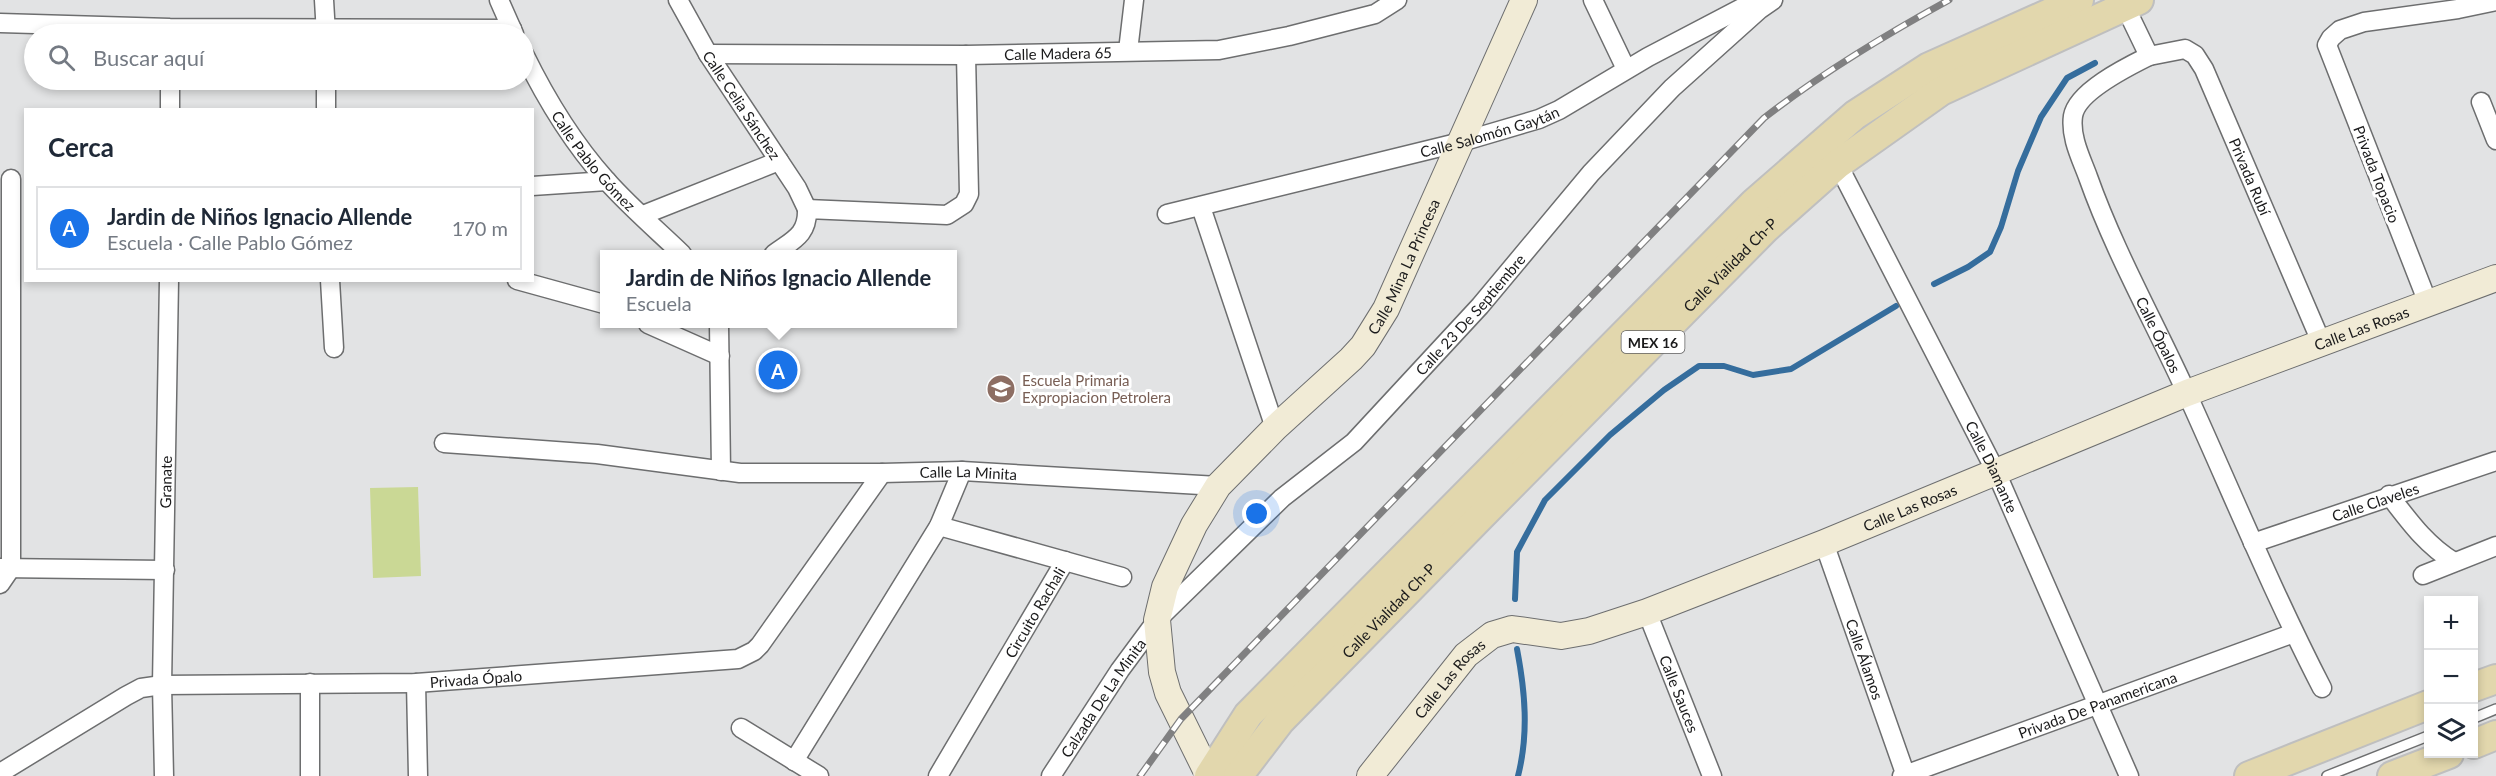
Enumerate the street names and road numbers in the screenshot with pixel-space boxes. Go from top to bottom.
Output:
street label: Calle Madera 65 [1004,43,1112,63]
street label: Calle Celia Sánchez [699,47,785,163]
street label: Calle Salomón Gaytán [1418,102,1562,161]
street label: Calle Pablo Gómez [548,107,639,215]
street label: Privada Topacio [2350,123,2404,225]
street label: Privada Rubí [2226,135,2275,219]
street label: Calle Mina La Princesa [1364,196,1443,337]
street label: Calle Vialidad Ch-P [1679,214,1780,315]
street label: Calle 23 De Septiembre [1412,250,1529,379]
street label: Calle Ópalos [2133,294,2185,376]
street label: Calle Las Rosas [2312,302,2411,354]
road number: MEX 16 [1622,331,1684,353]
street label: Calle Diamante [1962,418,2022,516]
street label: Granate [156,455,175,509]
street label: Calle La Minita [919,462,1018,483]
street label: Calle Claveles [2329,479,2421,525]
street label: Calle Las Rosas [1860,480,1959,535]
street label: Calle Vialidad Ch-P [1338,559,1439,662]
street label: Circuito Rachali [1001,564,1068,661]
street label: Calle Álamos [1842,616,1887,702]
street label: Calzada De La Minita [1057,635,1149,761]
street label: Calle Las Rosas [1410,635,1488,722]
street label: Calle Sauces [1656,653,1703,735]
street label: Privada Ópalo [429,666,523,691]
street label: Privada De Panamericana [2016,668,2179,742]

